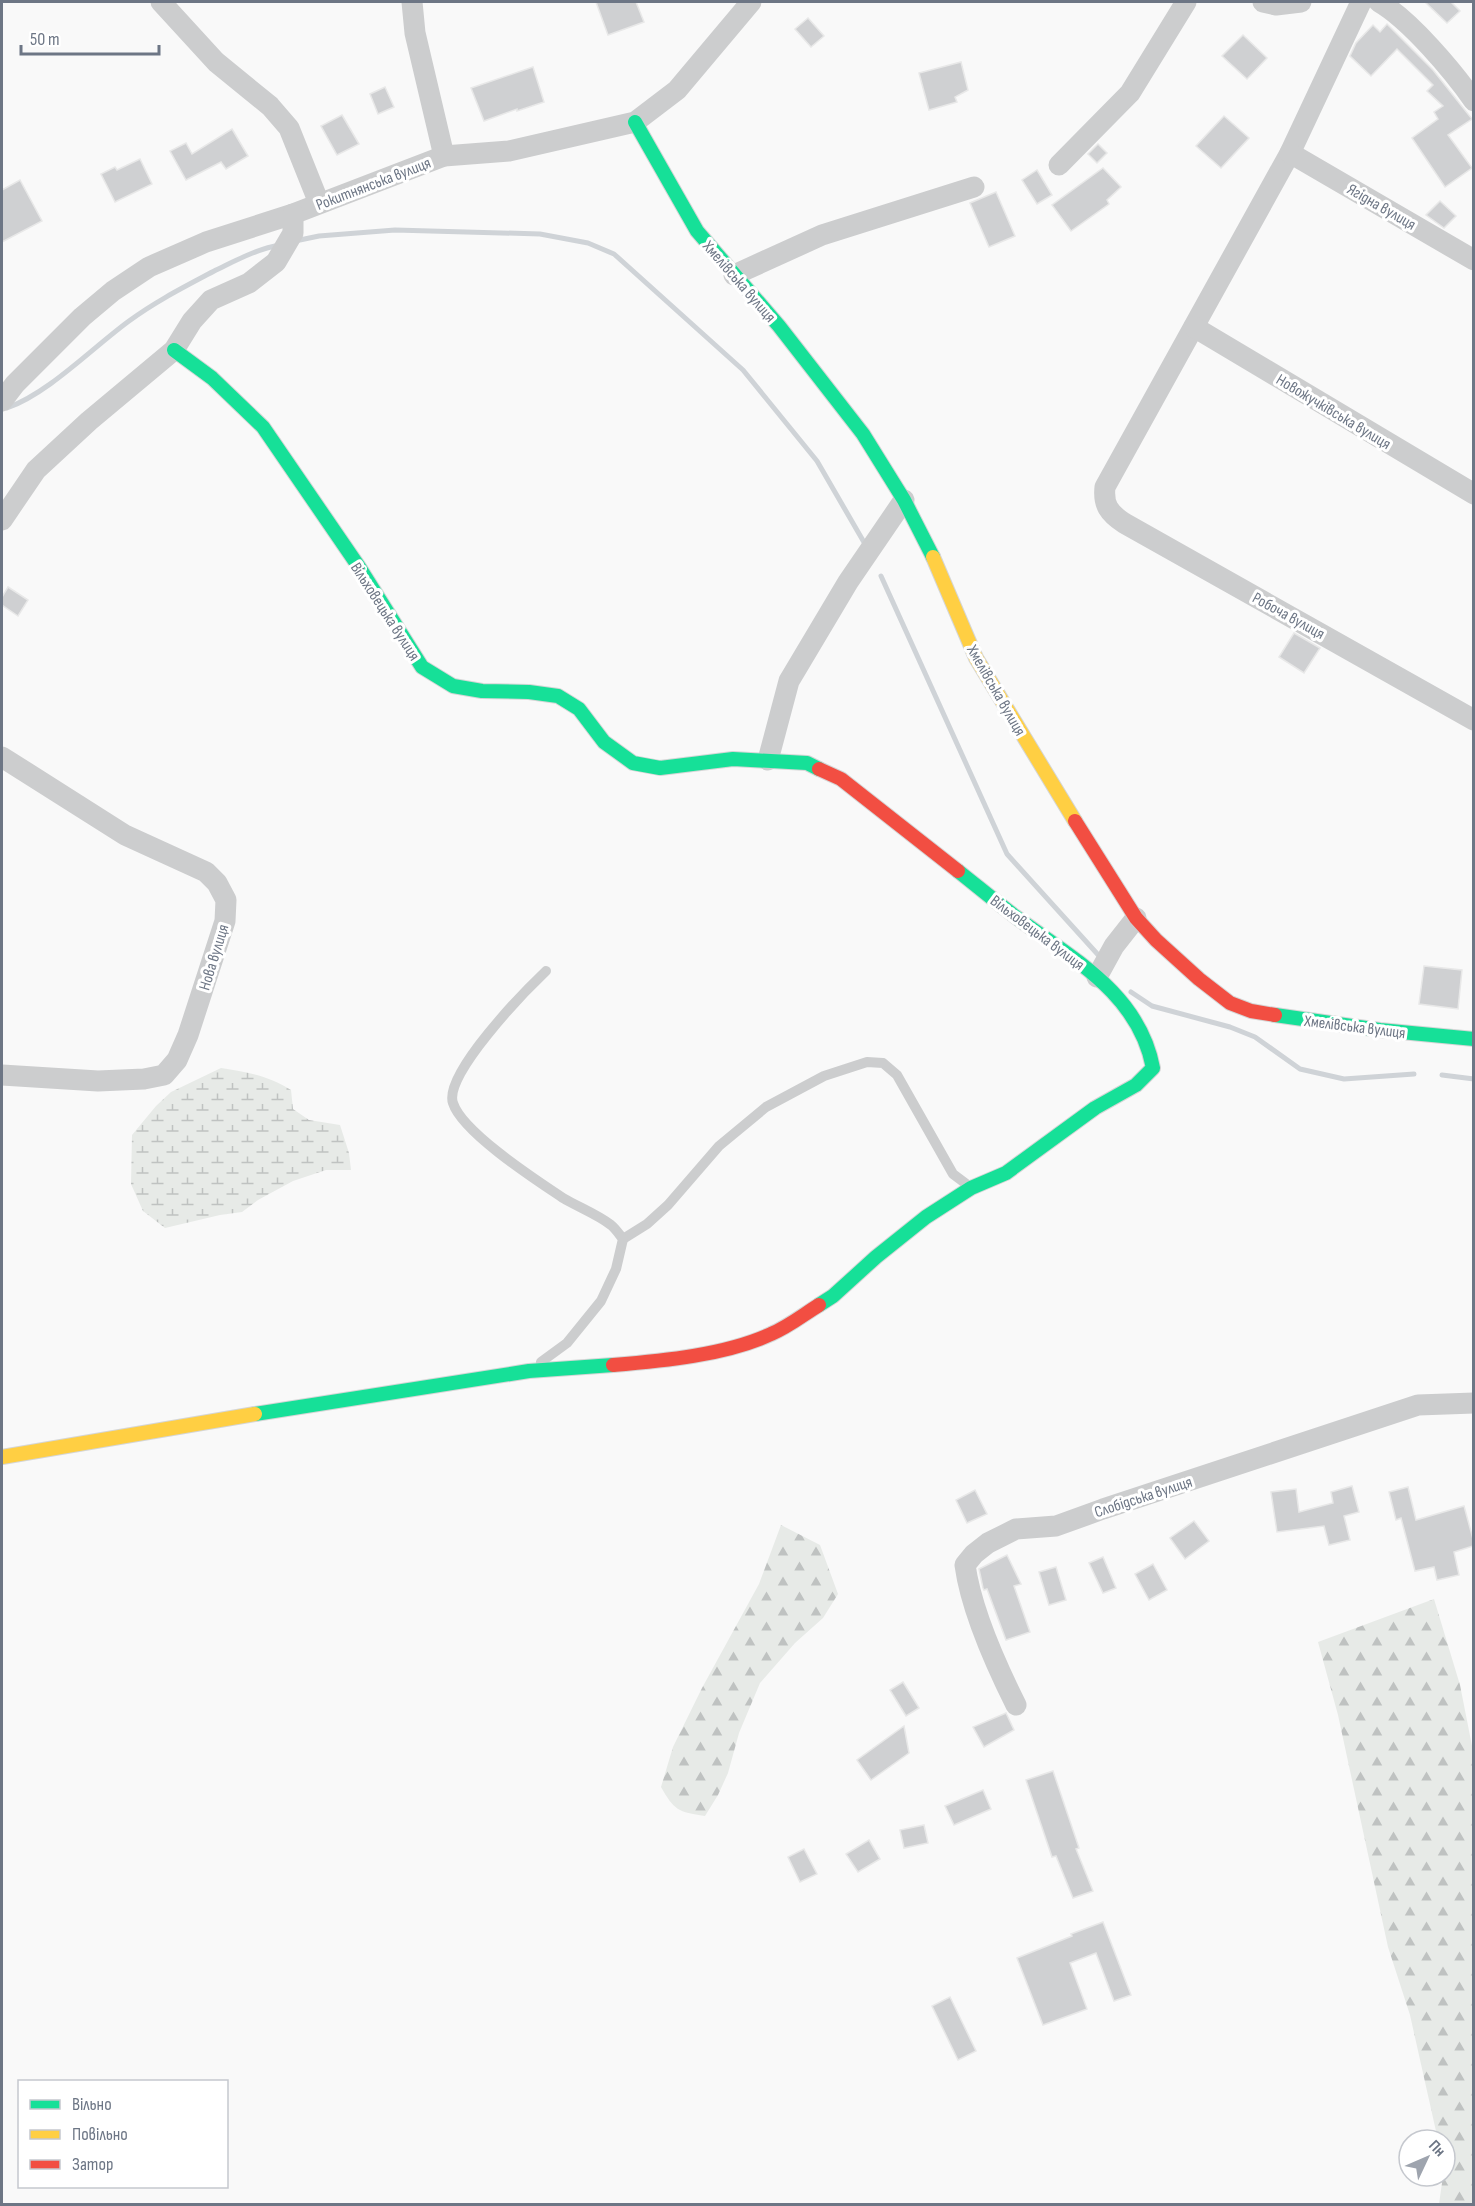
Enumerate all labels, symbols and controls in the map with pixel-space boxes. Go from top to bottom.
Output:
scale bar [21,18,159,56]
text: 50 m [30,29,60,50]
street label: Рокитнянська вулиця [313,154,434,215]
street label: Ягідна вулиця [1343,180,1419,235]
street label: Хмелівська вулиця [698,237,779,327]
street label: Новожучківська вулиця [1272,371,1394,454]
street label: Вільховецька вулиця [346,559,423,664]
street label: Робоча вулиця [1249,589,1328,644]
street label: Хмелівська вулиця [962,641,1029,740]
street label: Вільховецька вулиця [986,892,1088,975]
street label: Нова вулиця [195,922,233,993]
street label: Хмелівська вулиця [1302,1012,1406,1043]
street label: Слобідська вулиця [1092,1473,1195,1522]
legend [18,2080,228,2188]
text: Вільно [72,2094,112,2115]
text: Повільно [72,2124,128,2145]
north arrow [1397,2128,1457,2188]
text: Пн [1424,2136,1449,2161]
text: Затор [72,2154,113,2175]

